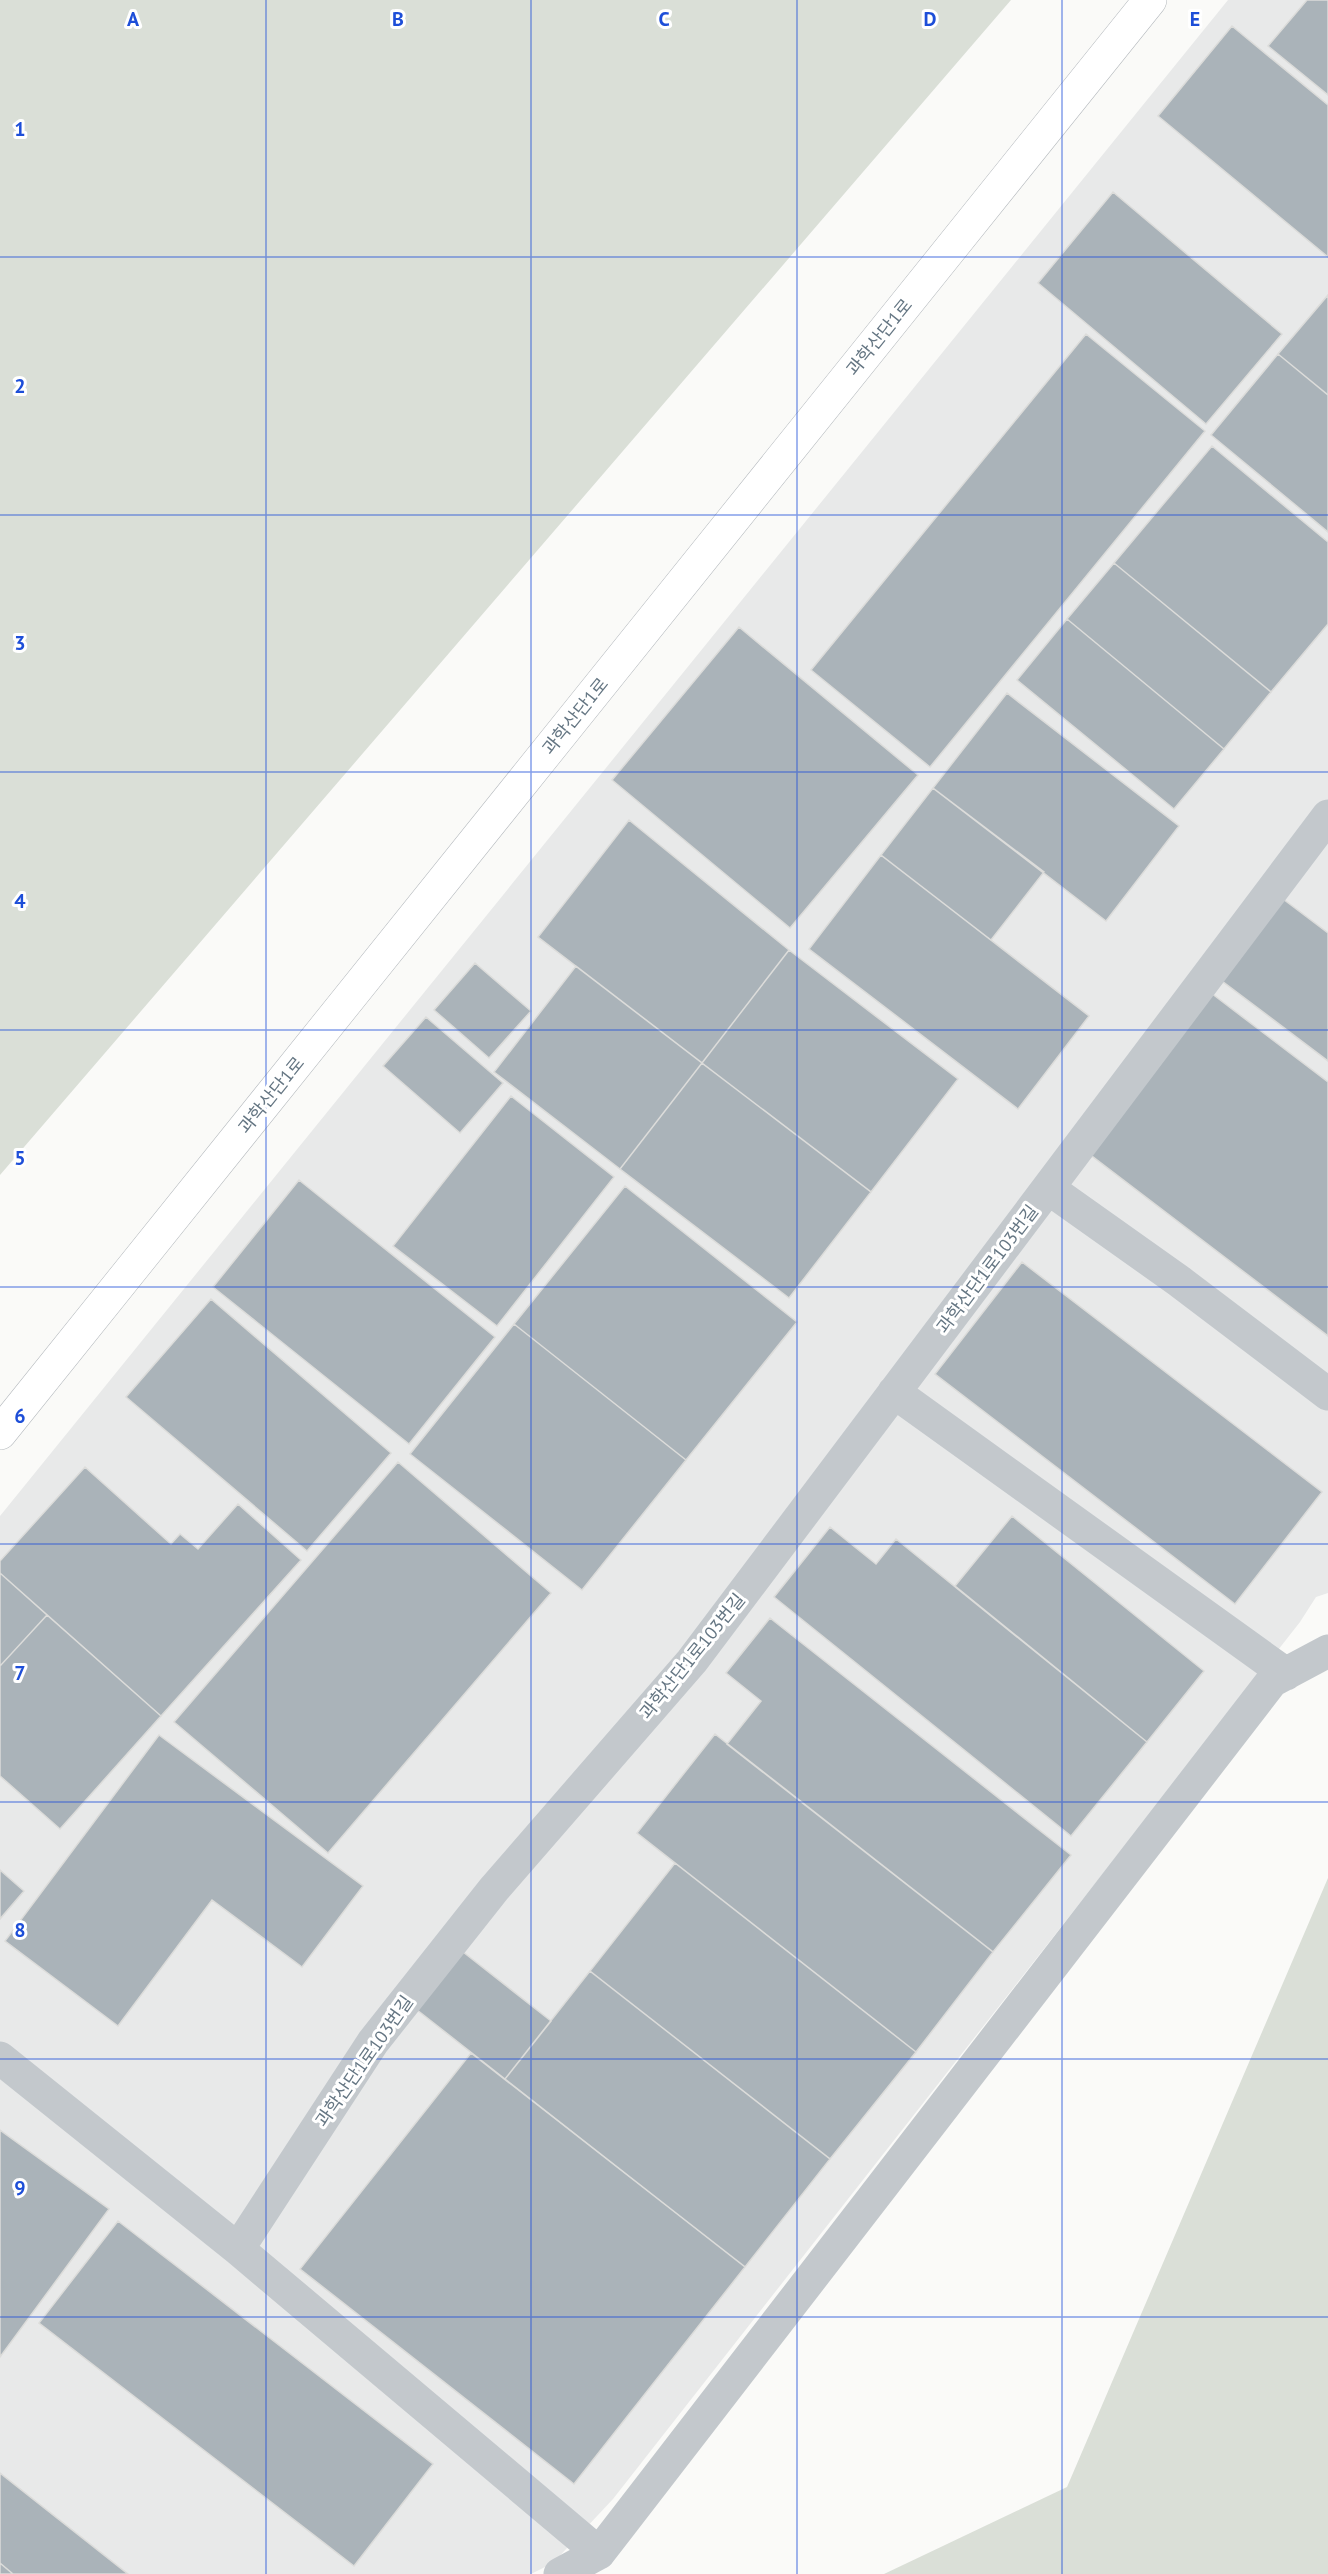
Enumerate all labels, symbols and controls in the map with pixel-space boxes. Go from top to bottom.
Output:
text: A [127,6,140,32]
text: B [392,6,404,32]
text: C [658,6,670,32]
text: D [924,6,937,32]
text: E [1190,6,1200,32]
text: 1 [14,116,26,142]
street label: 과학산단1로 [841,294,917,380]
text: 2 [14,373,26,399]
text: 3 [14,630,26,656]
street label: 과학산단1로 [537,673,613,759]
text: 4 [14,888,26,914]
street label: 과학산단1로 [233,1052,309,1138]
text: 5 [14,1145,26,1171]
street label: 과학산단1로103번길 [931,1200,1043,1338]
text: 6 [14,1403,26,1429]
street label: 과학산단1로103번길 [634,1588,750,1724]
text: 7 [14,1660,26,1686]
text: 8 [14,1917,26,1943]
street label: 과학산단1로103번길 [310,1991,418,2131]
text: 9 [14,2175,26,2201]

